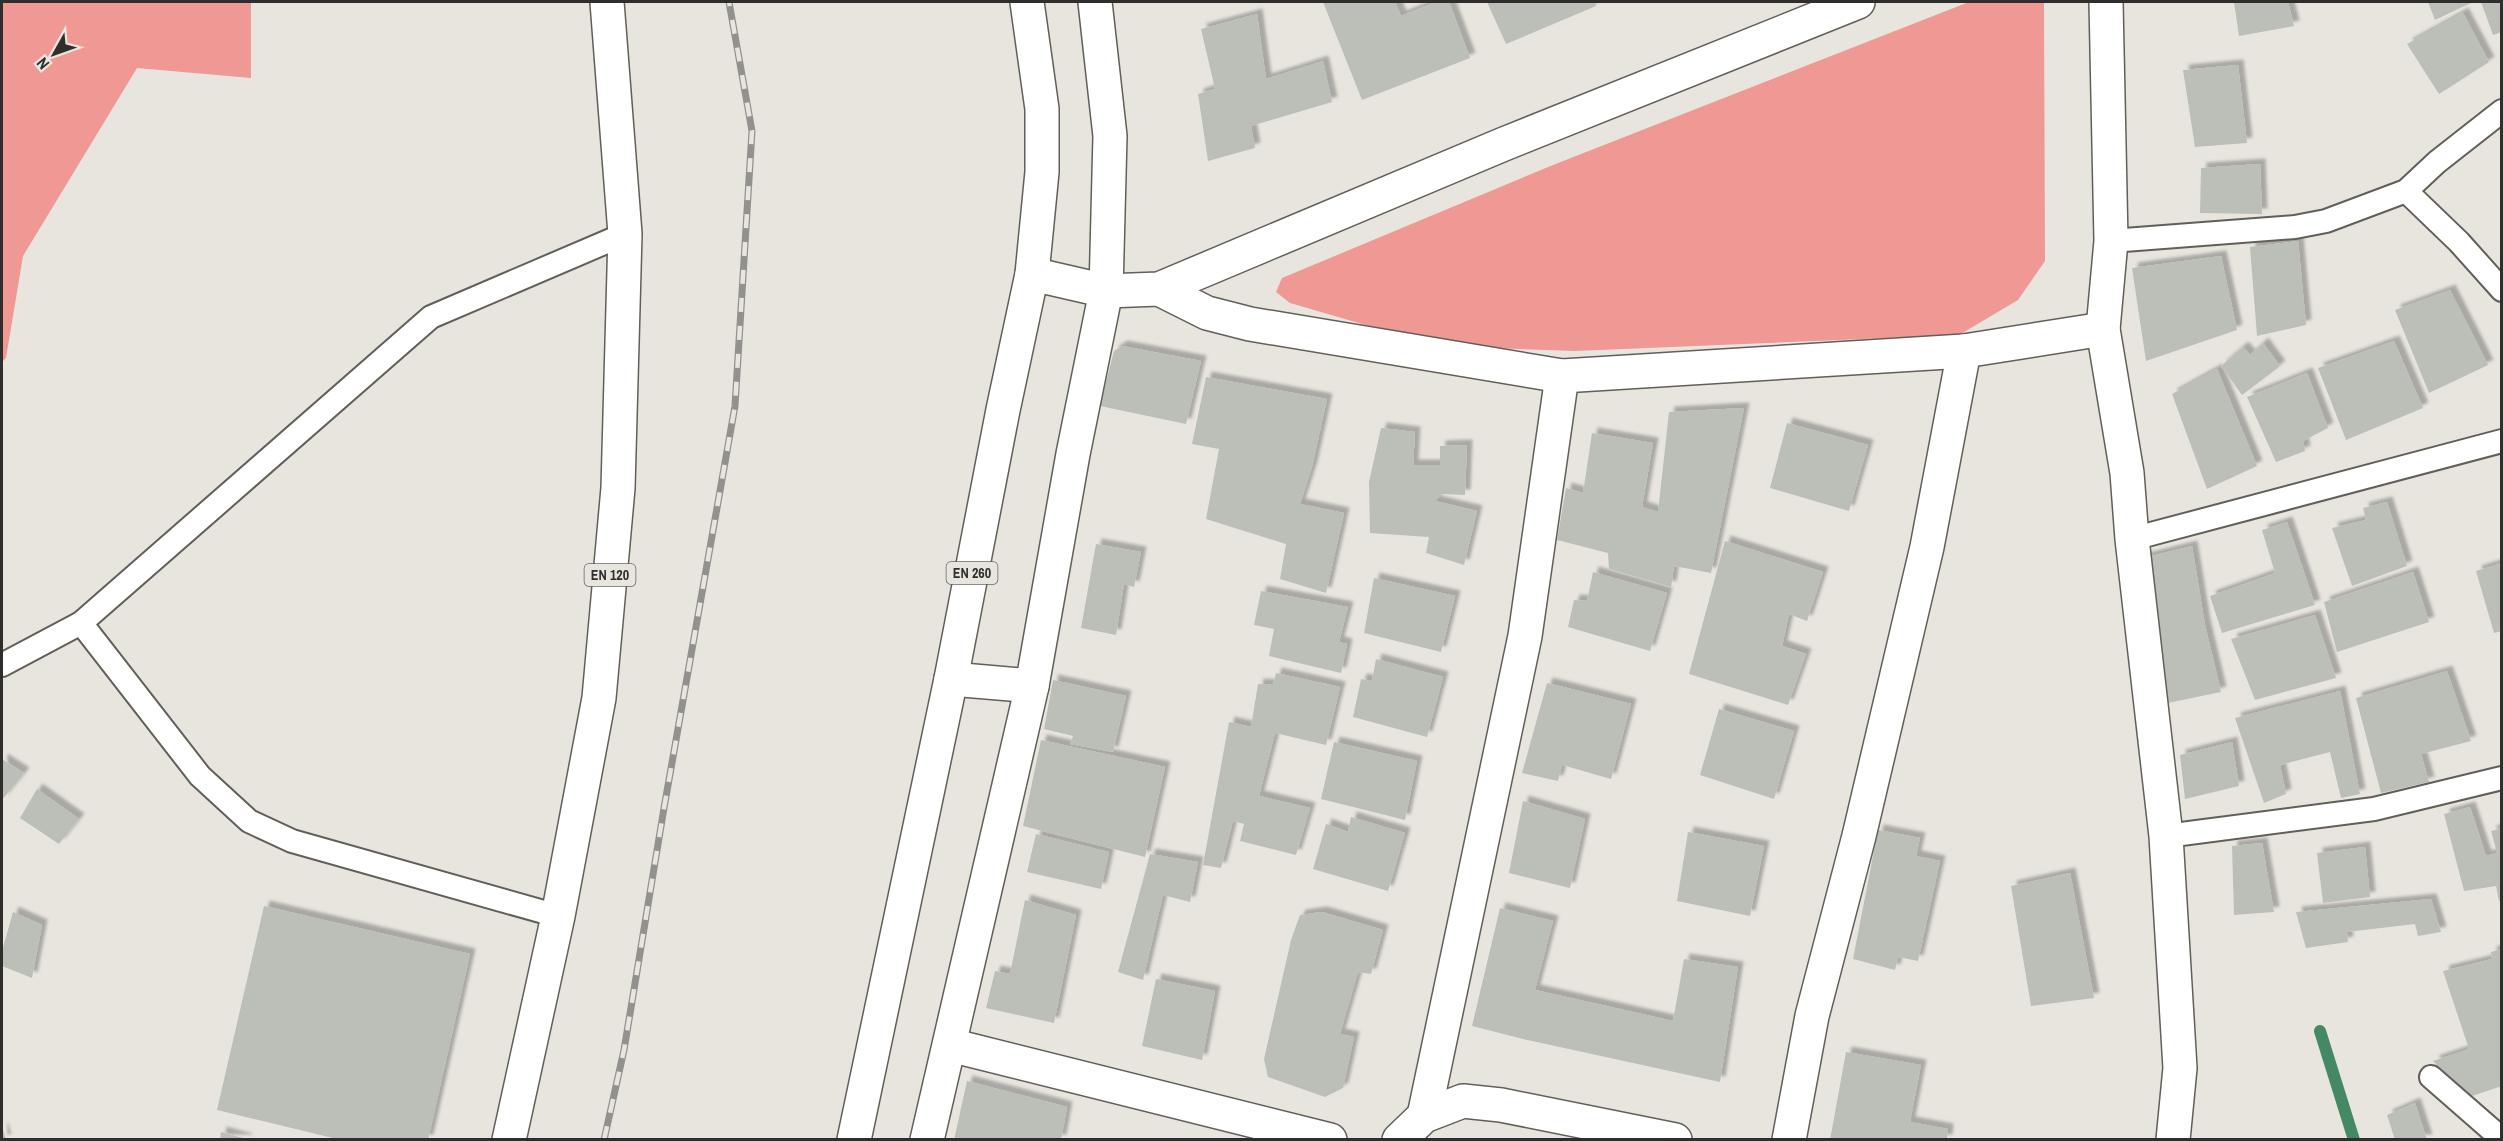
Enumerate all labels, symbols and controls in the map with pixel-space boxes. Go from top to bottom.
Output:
north arrow [24,24,84,84]
text: N [31,53,54,74]
road number: EN 260 [946,562,998,584]
road number: EN 120 [584,564,636,586]

